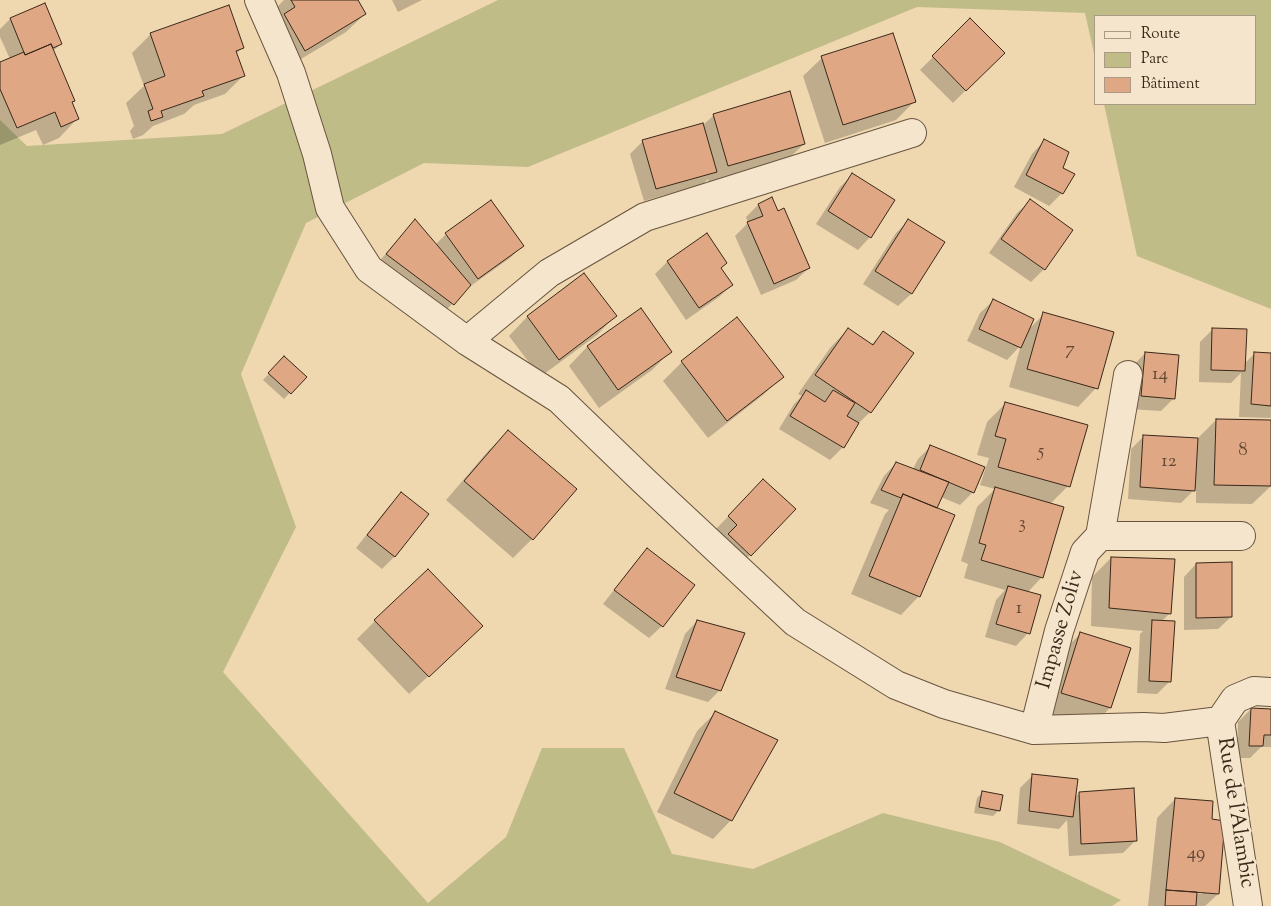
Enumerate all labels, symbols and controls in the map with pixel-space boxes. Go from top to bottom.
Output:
legend [1094,15,1256,105]
text: Route [1141,24,1180,45]
text: Parc [1141,49,1168,70]
text: Bâtiment [1141,74,1200,95]
house number: 7 [1065,340,1075,362]
house number: 14 [1152,365,1168,387]
house number: 8 [1238,441,1248,463]
house number: 5 [1038,442,1044,464]
house number: 12 [1161,452,1177,474]
house number: 3 [1018,514,1026,536]
street label: Impasse Zoliv [1033,568,1091,692]
house number: 1 [1016,599,1022,621]
street label: Rue de l'Alambic [1210,736,1258,890]
house number: 49 [1187,844,1205,866]

